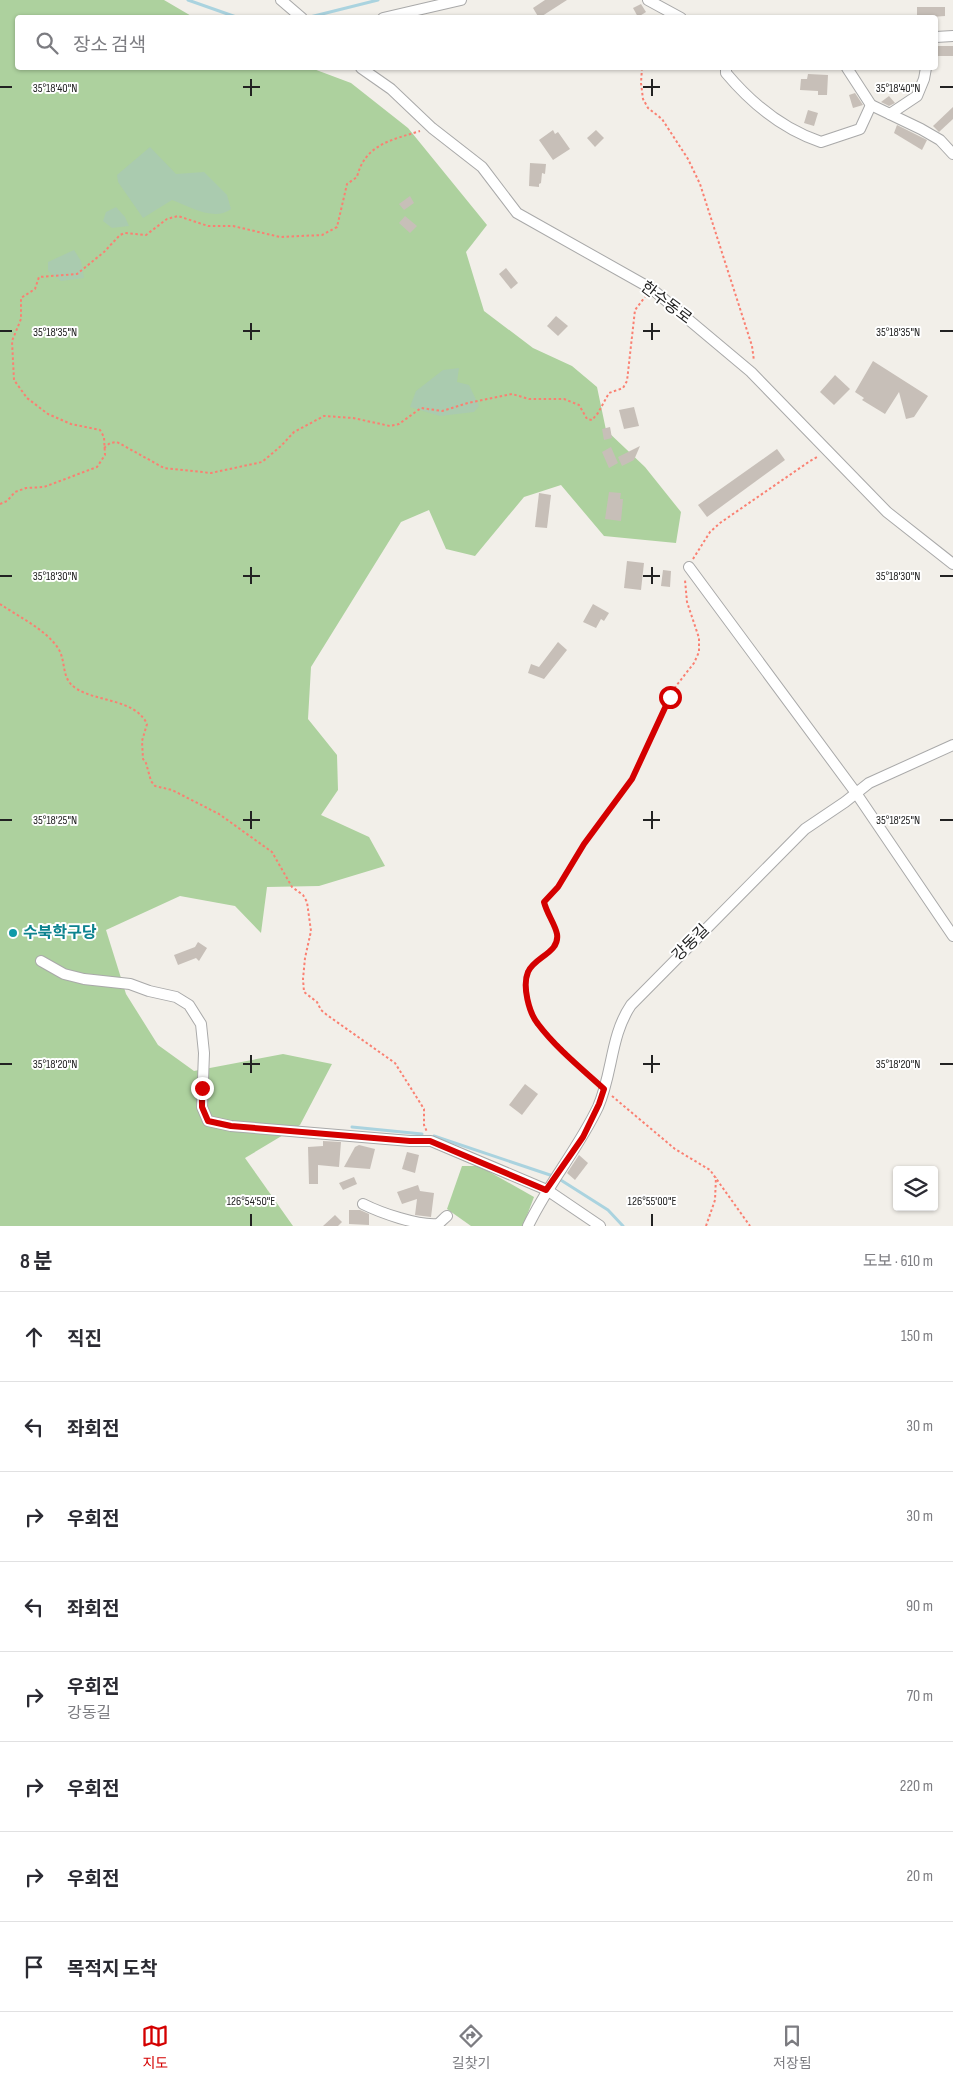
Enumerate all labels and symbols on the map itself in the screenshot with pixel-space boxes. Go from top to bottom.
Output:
text: 35°18'40"N [33,81,77,96]
text: 35°18'40"N [876,81,920,96]
street label: 한수동로 [637,278,695,328]
text: 35°18'35"N [33,325,77,340]
text: 35°18'35"N [876,325,920,340]
text: 35°18'30"N [33,569,77,584]
text: 35°18'30"N [876,569,920,584]
route start [659,686,682,709]
text: 35°18'25"N [33,813,77,828]
text: 35°18'25"N [876,813,920,828]
street label: 강동길 [669,921,713,965]
place label: 수북학구당 [23,923,97,943]
marker: 수북학구당 [7,927,19,939]
text: 35°18'20"N [33,1057,77,1072]
text: 35°18'20"N [876,1057,920,1072]
route end [191,1077,214,1100]
text: 126°54'50"E [227,1194,275,1209]
text: 126°55'00"E [628,1194,676,1209]

